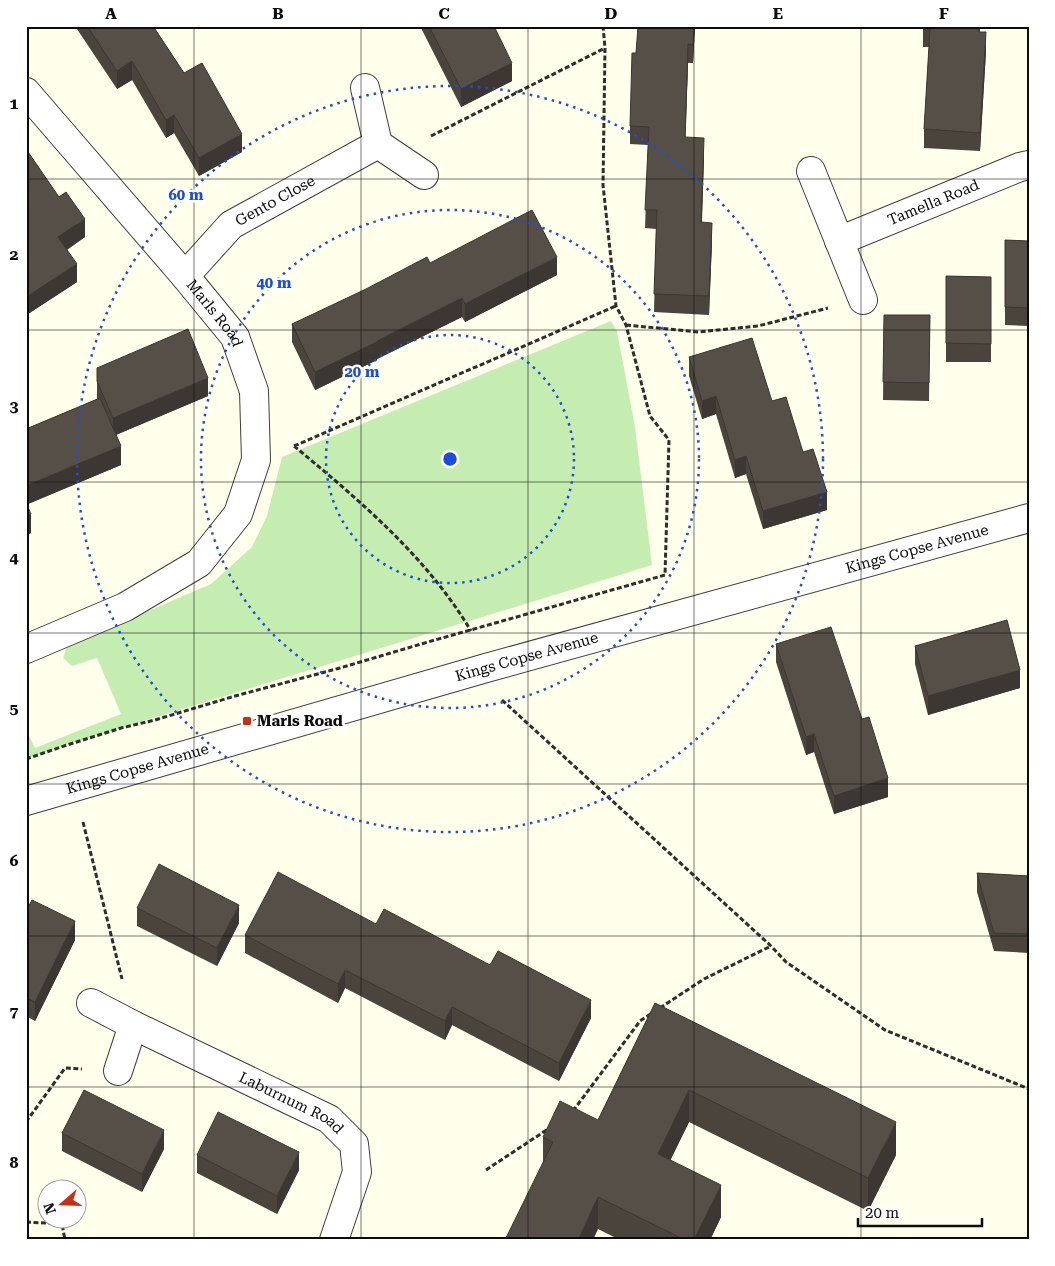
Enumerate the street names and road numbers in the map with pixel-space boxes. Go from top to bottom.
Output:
street label: Gento Close [232,172,318,230]
street label: Tamella Road [885,176,982,229]
street label: Marls Road [183,276,247,349]
street label: Kings Copse Avenue [843,521,991,577]
street label: Kings Copse Avenue [453,628,600,685]
street label: Kings Copse Avenue [64,740,211,798]
street label: Laburnum Road [236,1068,348,1138]

